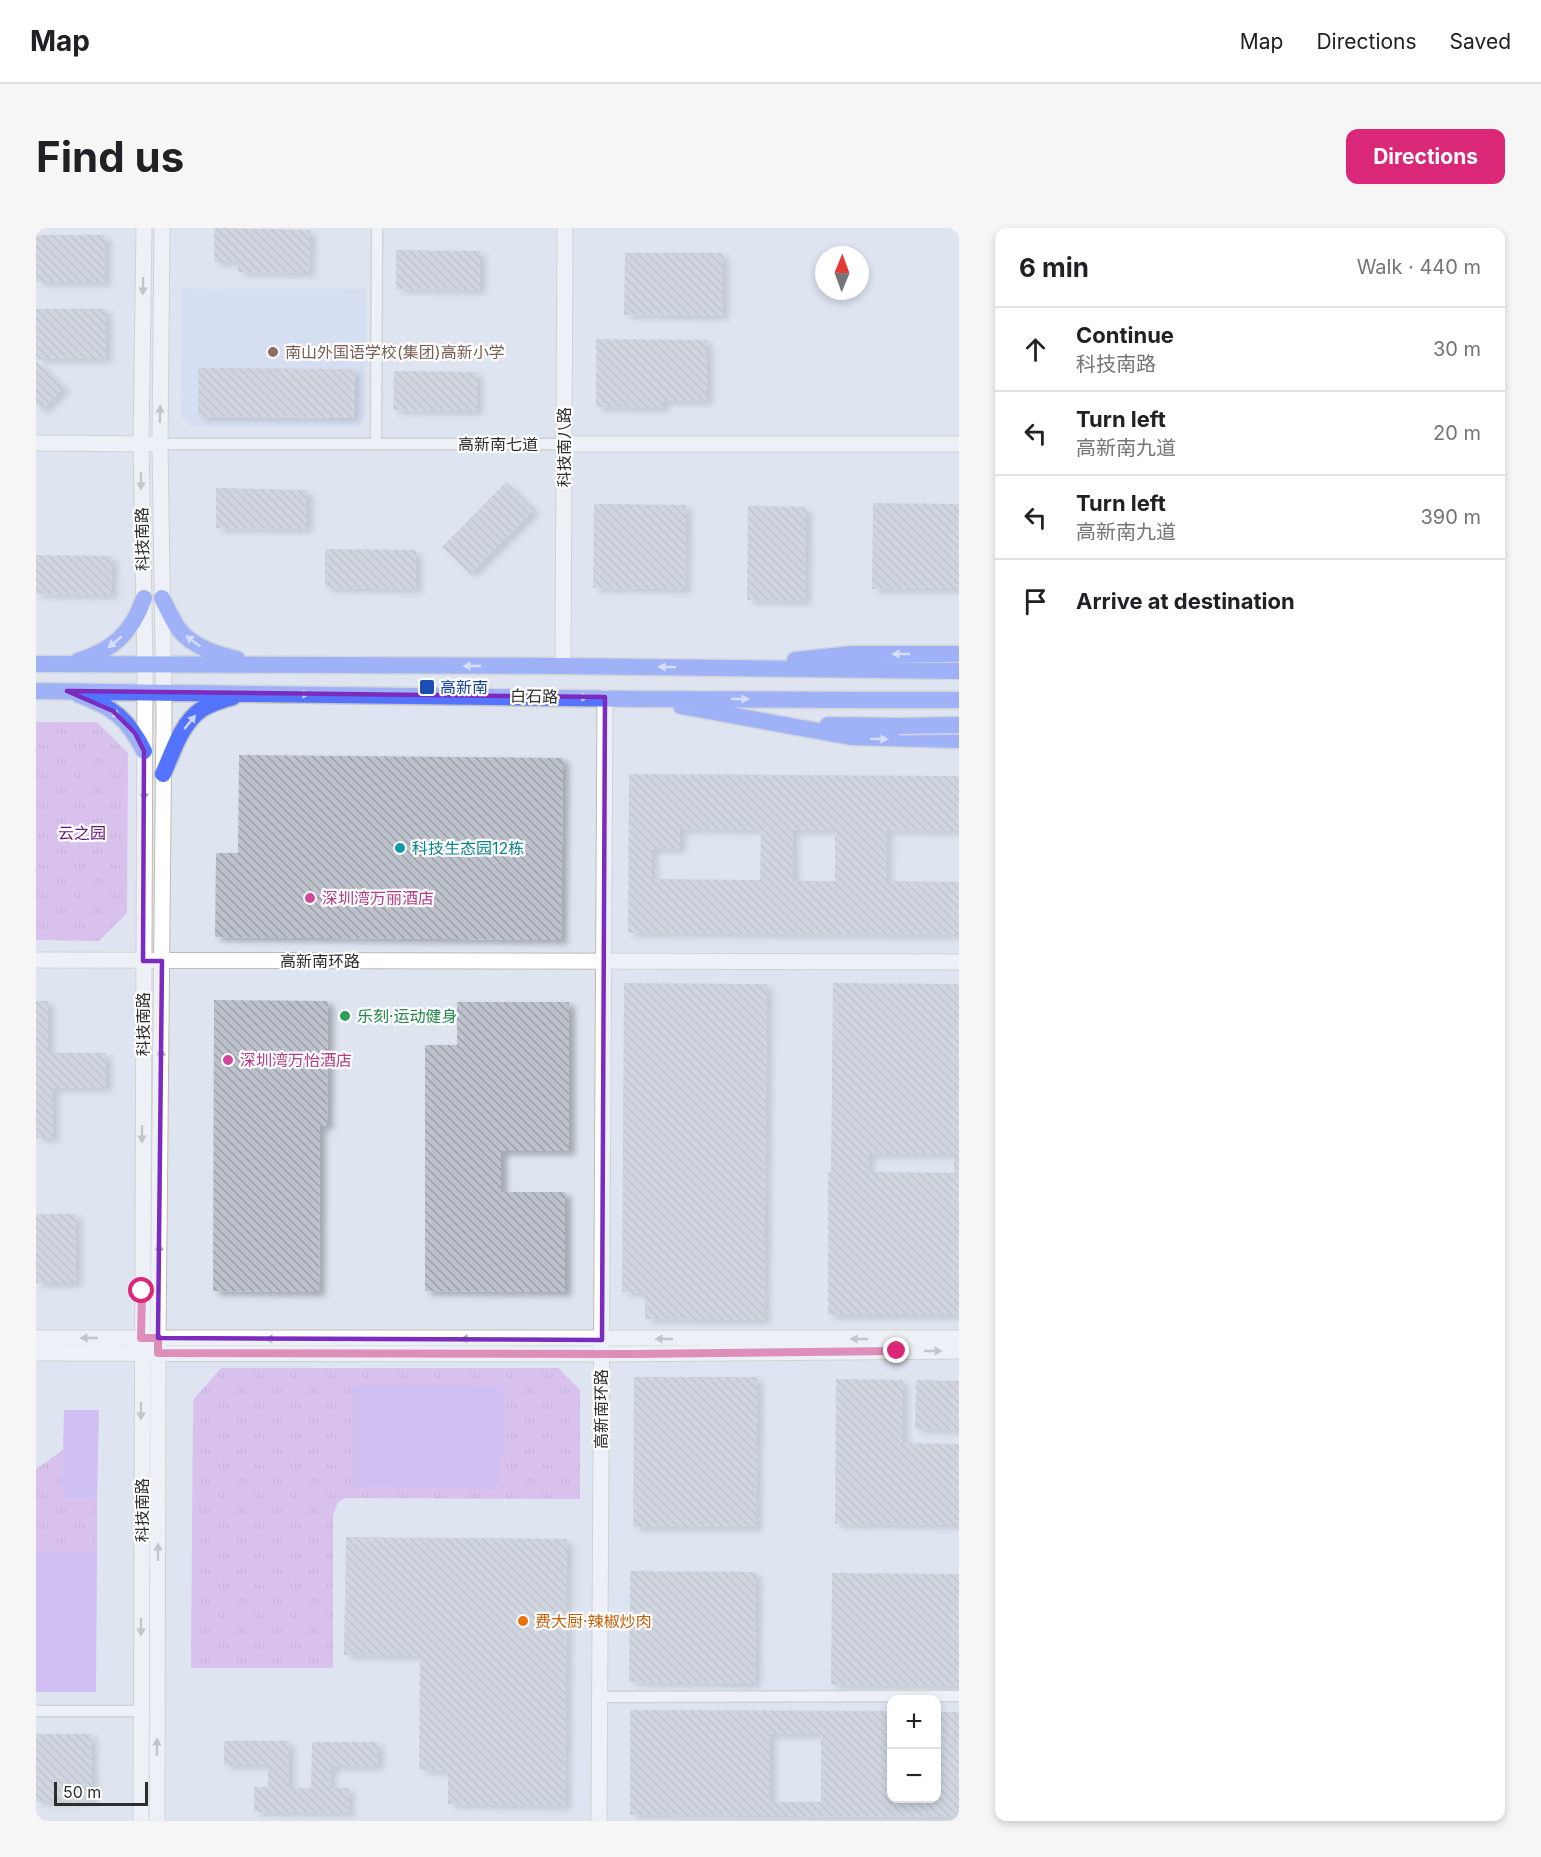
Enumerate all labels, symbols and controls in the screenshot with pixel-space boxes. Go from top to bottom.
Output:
text: Map [30,24,90,58]
text: Map [1240,29,1283,54]
text: Directions [1316,29,1417,54]
text: Saved [1450,29,1511,54]
button: Directions [1346,129,1505,184]
text: Find us [36,131,184,182]
north arrow [815,246,869,300]
text: 6 min [1019,252,1089,283]
text: Walk · 440 m [1357,255,1481,279]
one-way arrow [138,277,148,296]
text: Continue [1076,322,1174,348]
icon: ahead [1019,333,1052,366]
text: 30 m [1433,337,1481,361]
place label: 南山外国语学校(集团)高新小学 [285,342,505,362]
marker: 南山外国语学校(集团)高新小学 [266,345,280,359]
text: 科技南路 [1076,352,1156,376]
one-way arrow [156,404,165,423]
text: Turn left [1076,406,1166,432]
street label: 科技南八路 [554,407,574,487]
icon: left [1019,417,1052,450]
text: 20 m [1433,421,1481,445]
street label: 高新南七道 [458,434,538,454]
text: 高新南九道 [1076,436,1176,460]
one-way arrow [136,472,146,491]
text: Turn left [1076,490,1166,516]
icon: left [1019,501,1052,534]
text: 390 m [1420,505,1481,529]
street label: 科技南路 [131,507,153,571]
text: 高新南九道 [1076,520,1176,544]
icon: arrive [1019,585,1052,618]
text: Arrive at destination [1076,588,1295,614]
one-way arrow [108,635,123,648]
one-way arrow [185,635,201,647]
one-way arrow [891,649,910,659]
one-way arrow [462,661,481,671]
one-way arrow [657,662,676,672]
place label: 高新南 [440,677,488,697]
marker: 高新南 [418,678,436,696]
street label: 白石路 [510,686,558,706]
one-way arrow [291,689,310,699]
one-way arrow [570,692,589,702]
one-way arrow [731,694,750,704]
one-way arrow [104,706,120,718]
one-way arrow [183,714,196,730]
one-way arrow [869,734,888,744]
one-way arrow [139,783,149,802]
park label: 云之园 [58,823,106,843]
place label: 科技生态园12栋 [412,838,524,858]
marker: 科技生态园12栋 [393,841,407,855]
place label: 深圳湾万丽酒店 [322,888,434,908]
marker: 深圳湾万丽酒店 [303,891,317,905]
street label: 高新南环路 [280,951,360,971]
street label: 科技南路 [133,992,153,1056]
place label: 乐刻·运动健身 [357,1006,458,1026]
marker: 乐刻·运动健身 [338,1009,352,1023]
one-way arrow [156,1047,166,1066]
place label: 深圳湾万怡酒店 [240,1050,352,1070]
marker: 深圳湾万怡酒店 [221,1053,235,1067]
one-way arrow [137,1125,147,1144]
one-way arrow [154,1242,164,1261]
route start [128,1277,154,1303]
one-way arrow [79,1333,98,1343]
one-way arrow [264,1334,283,1344]
one-way arrow [459,1334,478,1344]
one-way arrow [654,1334,673,1344]
one-way arrow [849,1334,868,1344]
route end [883,1337,909,1363]
one-way arrow [924,1346,943,1356]
street label: 高新南环路 [591,1369,611,1449]
one-way arrow [136,1402,146,1421]
street label: 科技南路 [132,1478,152,1542]
one-way arrow [153,1542,163,1561]
place label: 费大厨·辣椒炒肉 [535,1611,652,1631]
marker: 费大厨·辣椒炒肉 [516,1614,530,1628]
one-way arrow [136,1618,146,1637]
map controls [887,1695,941,1803]
button: + [887,1695,941,1749]
one-way arrow [152,1737,162,1756]
button: − [887,1749,941,1803]
scale bar [54,1779,148,1806]
text: 50 m [63,1782,101,1802]

